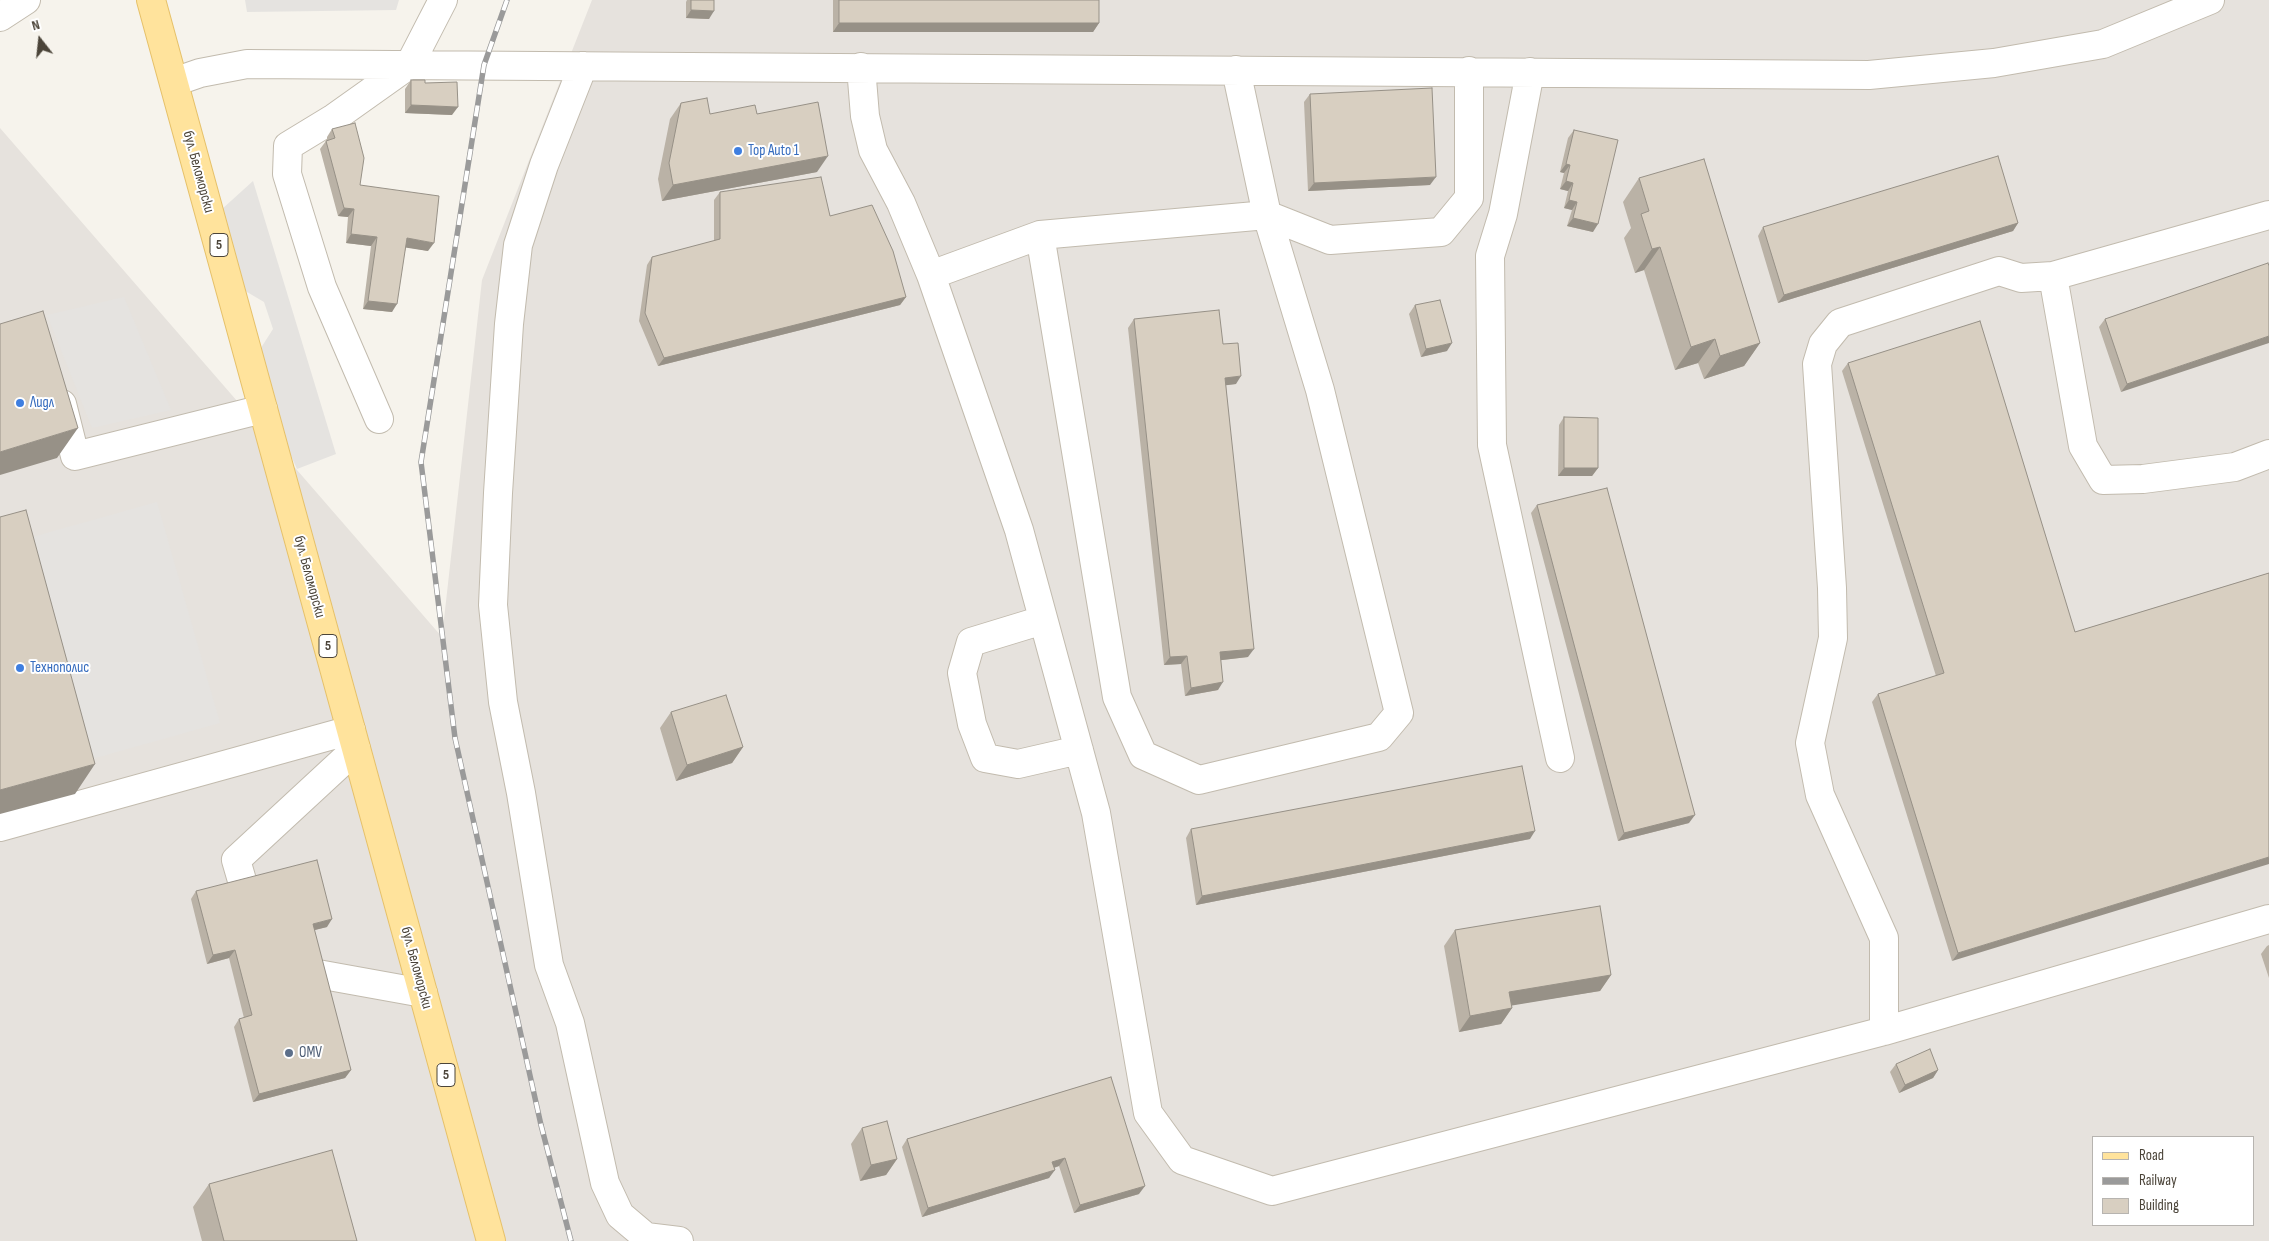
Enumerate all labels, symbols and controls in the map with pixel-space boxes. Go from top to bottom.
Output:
north arrow [15,15,65,65]
text: N [30,16,42,34]
street label: бул. Беломорски [178,129,218,215]
place label: Top Auto 1 [748,142,799,160]
marker: Top Auto 1 [732,145,744,157]
road number: 5 [210,234,228,256]
place label: Лидл [30,394,54,412]
marker: Лидл [14,397,26,409]
street label: бул. Беломорски [289,534,329,620]
road number: 5 [319,634,337,658]
place label: Технополис [30,659,89,677]
marker: Технополис [14,662,26,674]
street label: бул. Беломорски [396,925,436,1011]
place label: OMV [299,1044,322,1062]
marker: OMV [283,1047,295,1059]
road number: 5 [437,1064,455,1086]
legend [2092,1136,2254,1226]
text: Road [2139,1146,2164,1165]
text: Railway [2139,1171,2177,1190]
text: Building [2139,1196,2179,1215]

